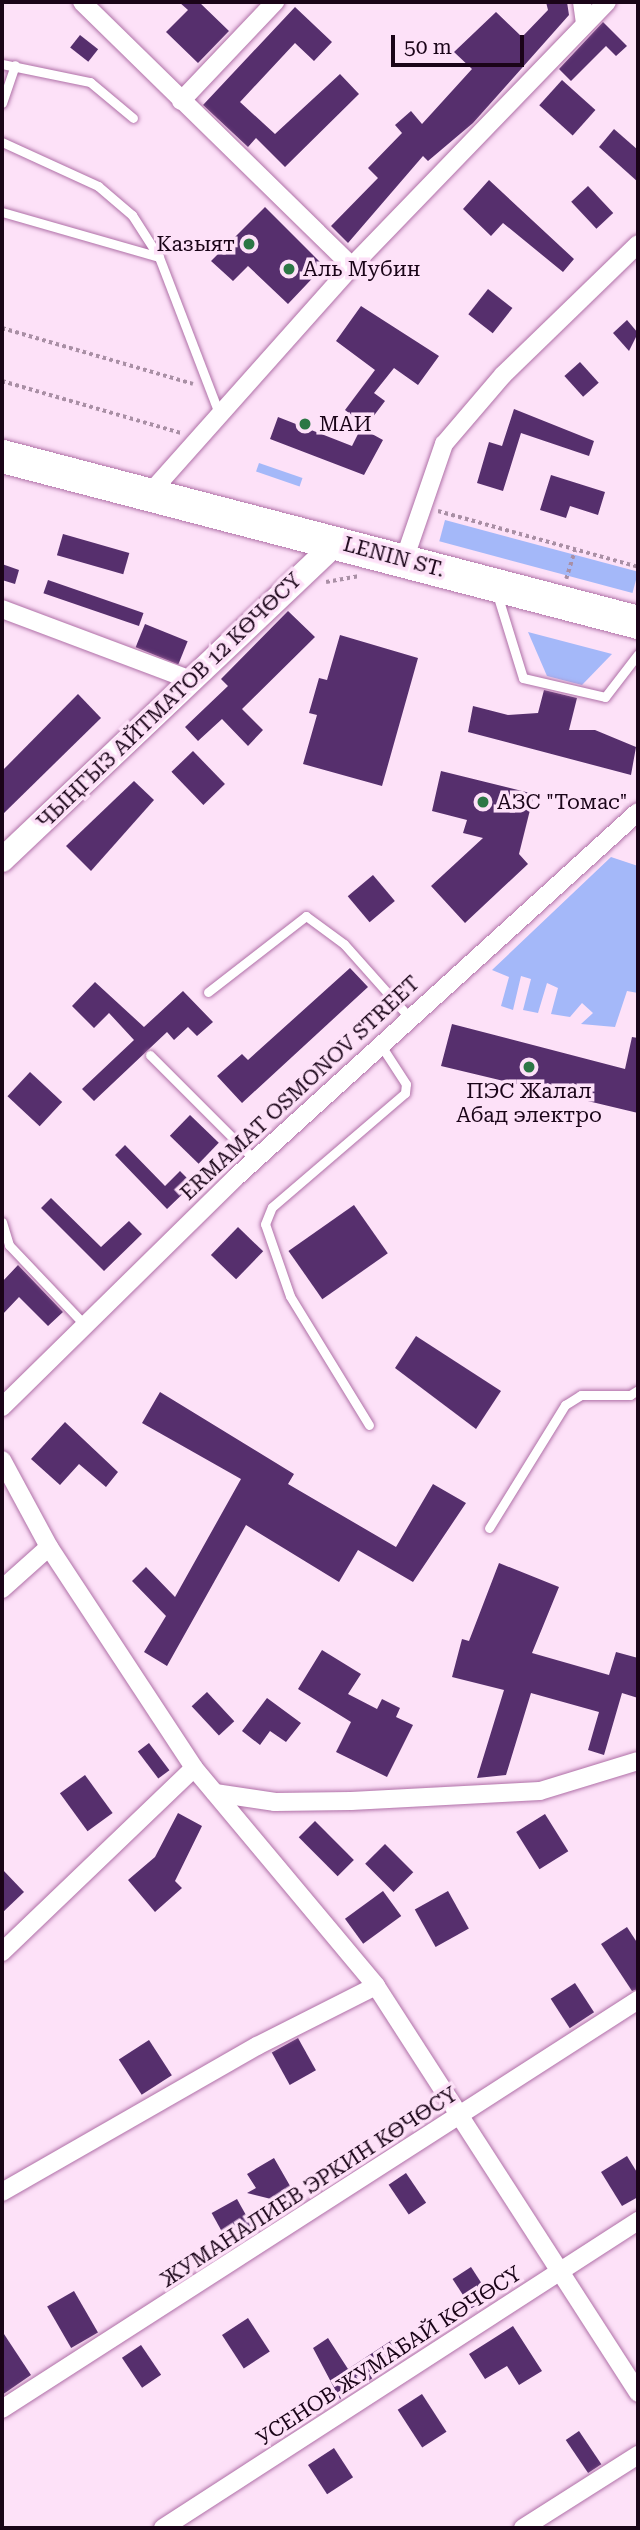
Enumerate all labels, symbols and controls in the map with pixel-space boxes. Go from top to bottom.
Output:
scale bar [395,21,528,65]
text: 50 m [404,35,452,59]
place label: Казыят [157,231,235,257]
marker: Казыят [241,236,257,252]
place label: Аль Мубин [303,256,421,282]
marker: Аль Мубин [281,261,297,277]
place label: МАИ [319,411,372,437]
marker: МАИ [297,416,313,432]
street label: LENIN ST. [341,531,447,583]
street label: ЧЫҢГЫЗ АЙТМАТОВ 12 КӨЧӨСҮ [31,567,307,835]
place label: АЗС "Томас" [497,789,627,815]
marker: АЗС "Томас" [475,794,491,810]
street label: ERMAMAT OSMONOV STREET [175,970,425,1206]
marker: ПЭС Жалал Абад электро [521,1059,537,1075]
place label: ПЭС Жалал Абад электро [456,1078,602,1128]
street label: ЖУМАНАЛИЕВ ЭРКИН КӨЧӨСҮ [156,2081,462,2293]
street label: УСЕНОВ ЖУМАБАЙ КӨЧӨСҮ [252,2261,526,2451]

